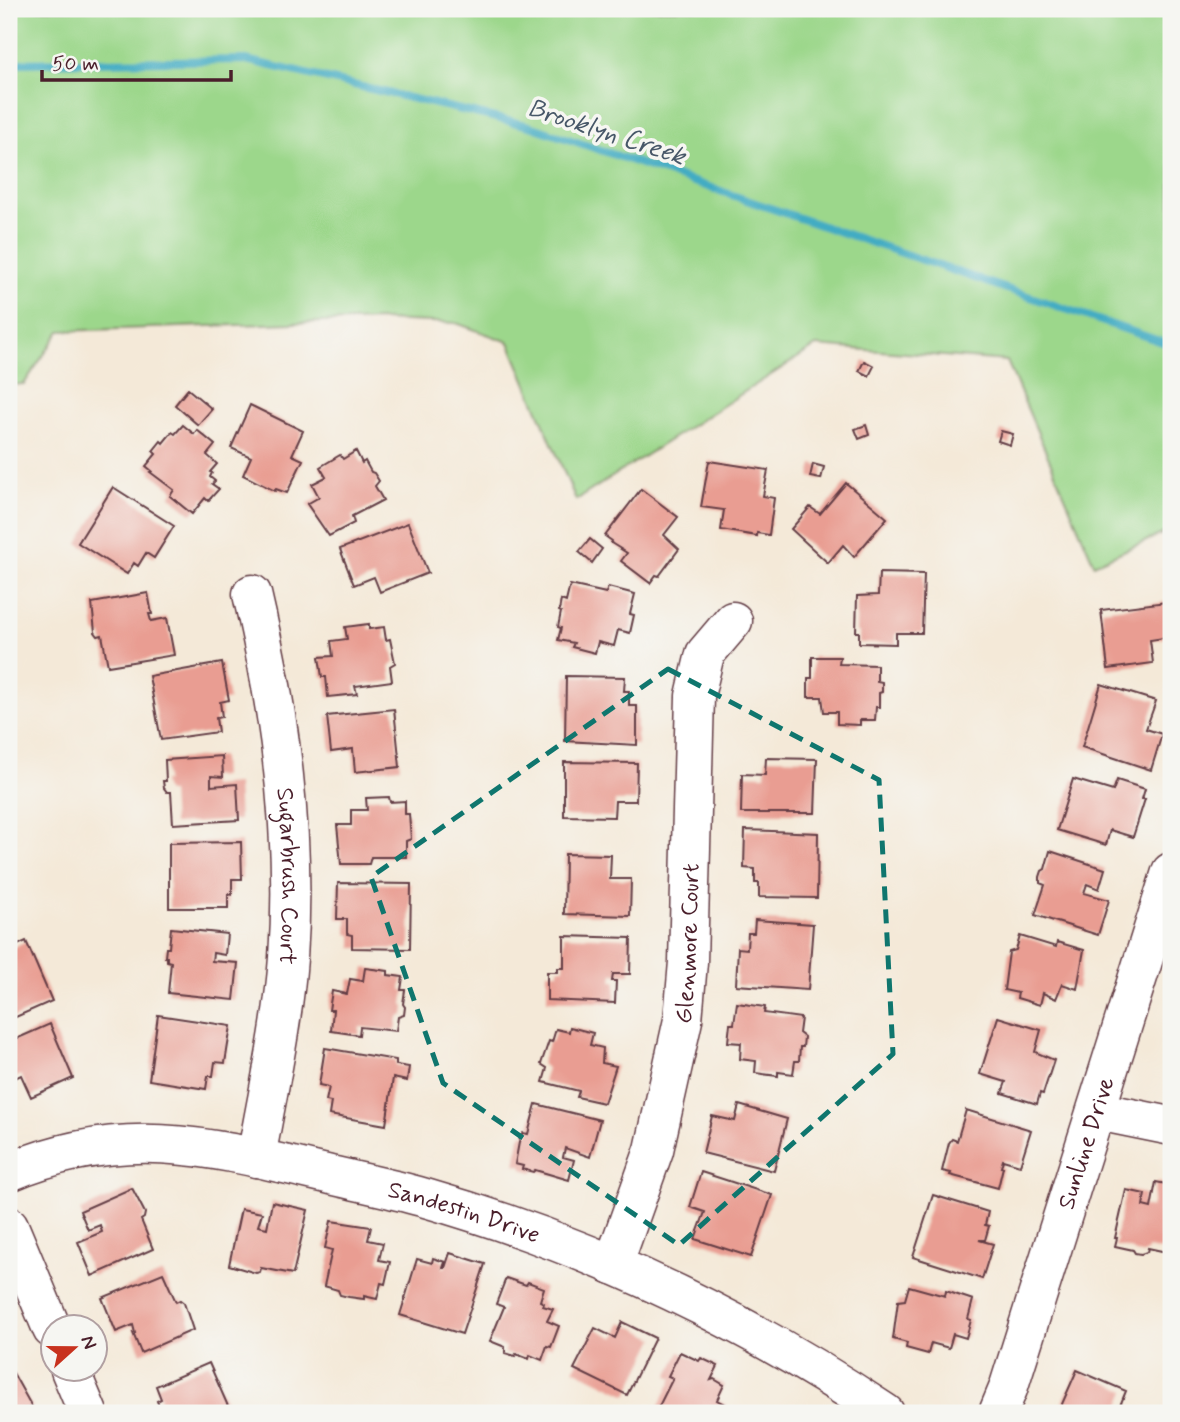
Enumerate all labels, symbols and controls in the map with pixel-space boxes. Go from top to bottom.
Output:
scale bar [42,38,231,82]
text: 50 m [52,50,99,78]
water label: Brooklyn Creek [523,91,691,175]
street label: Sugarbrush Court [267,786,304,965]
street label: Glenmore Court [669,863,708,1025]
street label: Sunline Drive [1052,1073,1122,1213]
street label: Sandestin Drive [385,1175,544,1251]
north arrow [38,1314,108,1384]
text: N [75,1332,102,1353]

